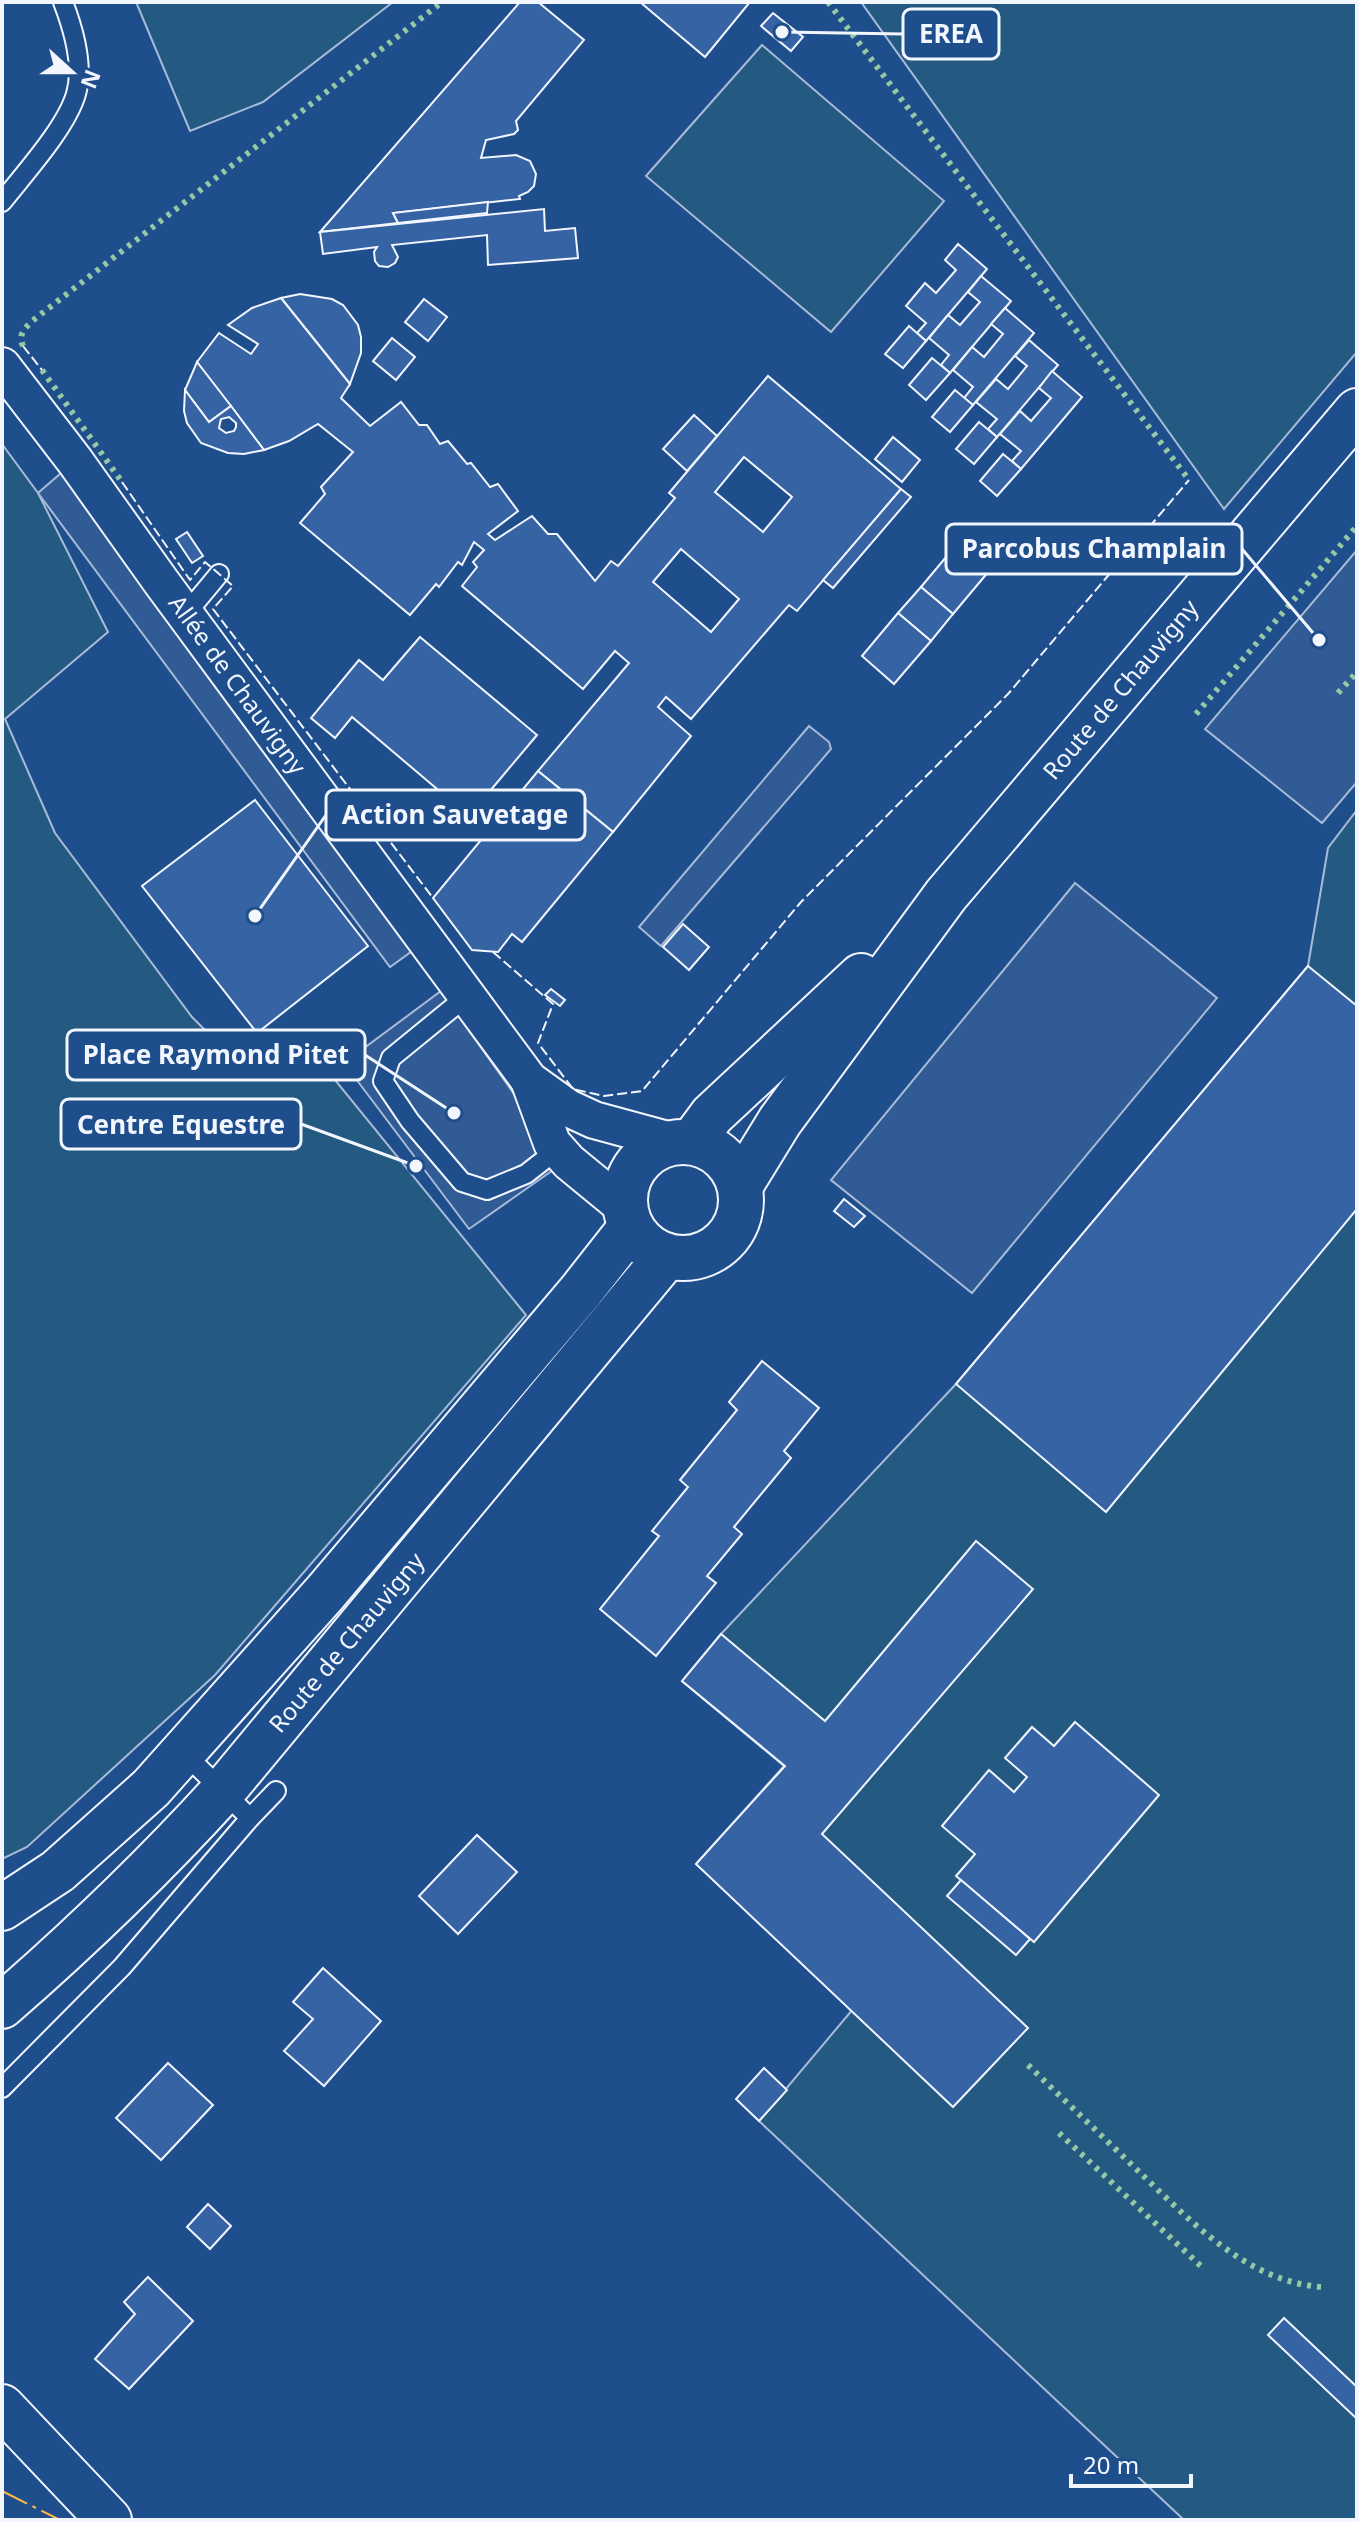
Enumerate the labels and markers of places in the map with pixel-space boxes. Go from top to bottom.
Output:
callout: EREA [903,9,999,59]
callout: Parcobus Champlain [946,524,1242,574]
callout: Action Sauvetage [326,790,585,840]
callout: Place Raymond Pitet [67,1030,365,1080]
callout: Centre Equestre [61,1099,301,1149]

